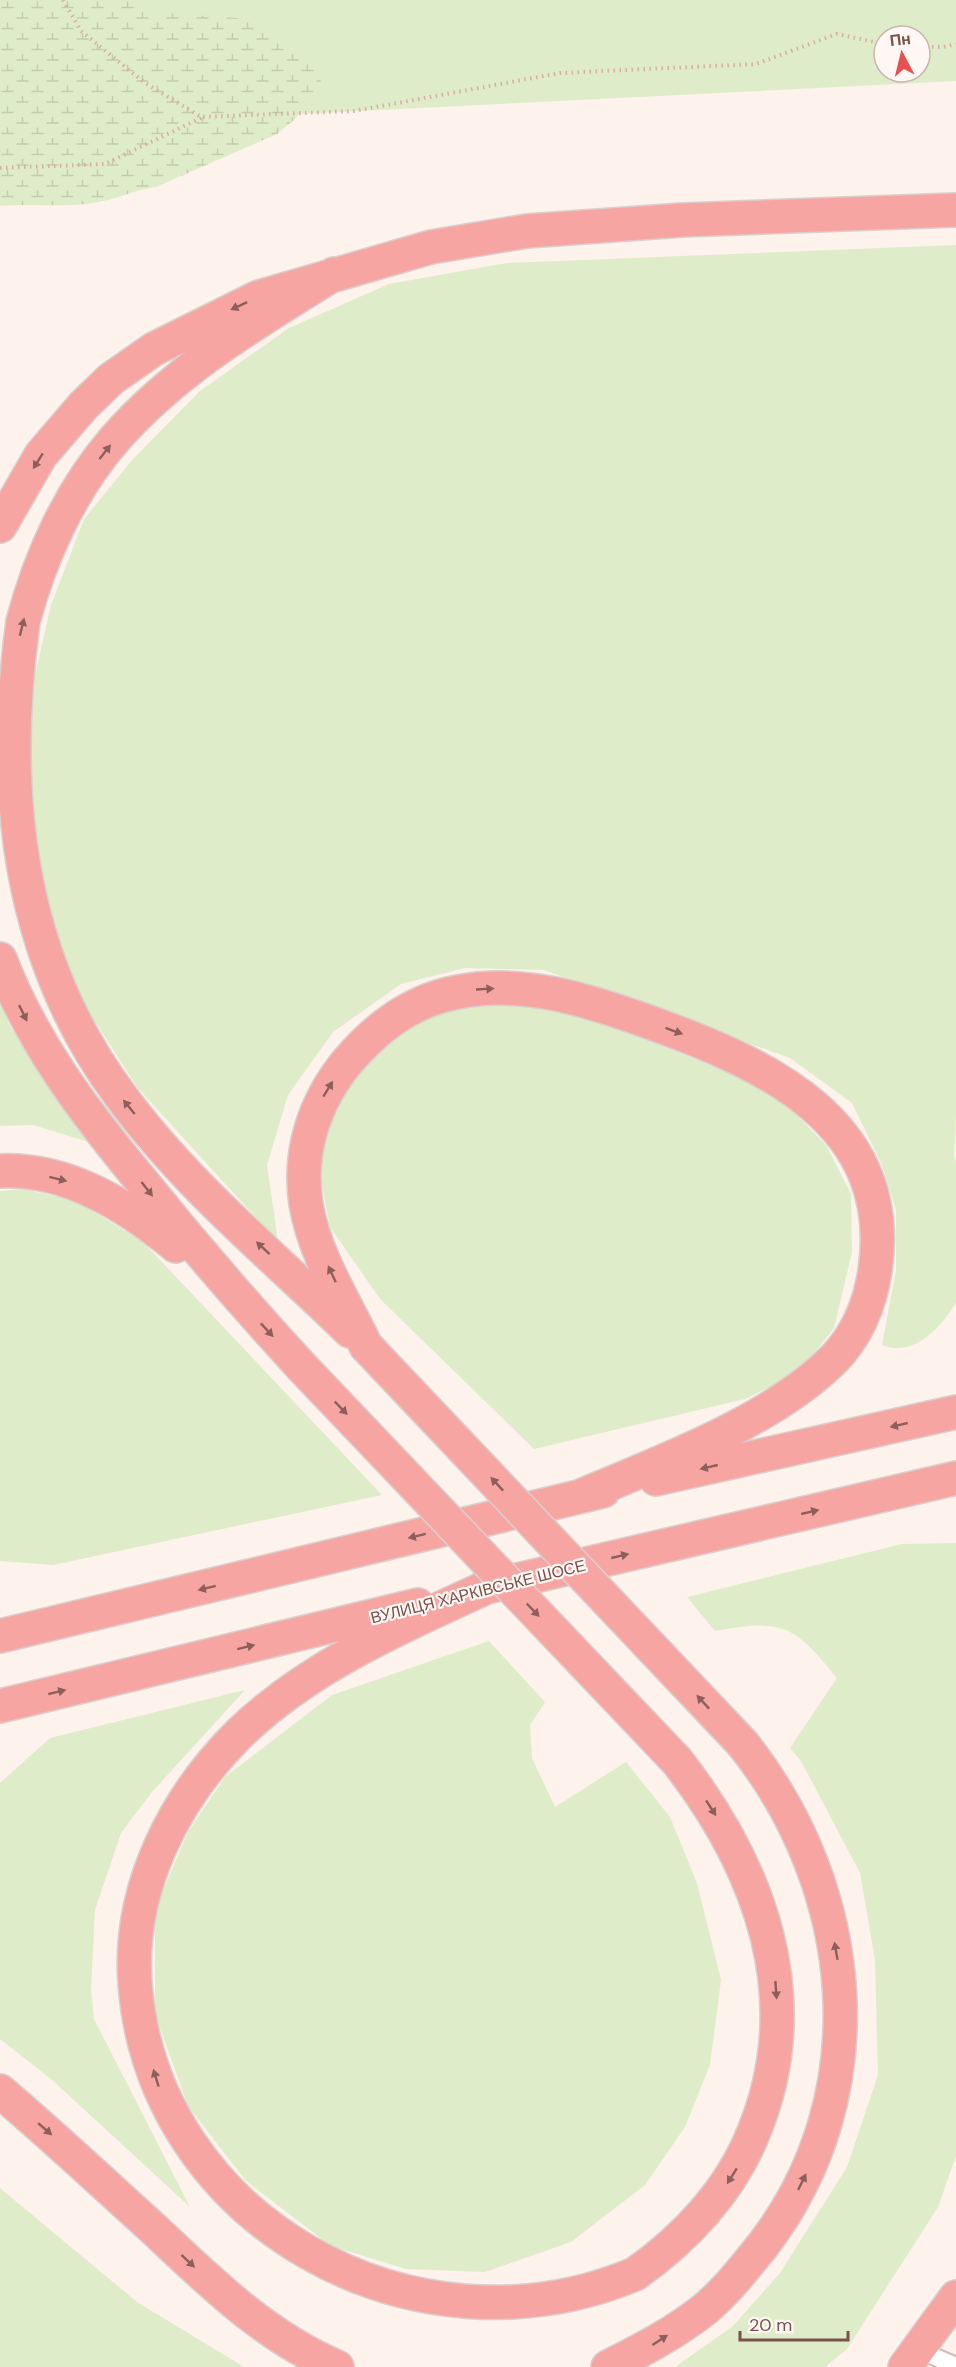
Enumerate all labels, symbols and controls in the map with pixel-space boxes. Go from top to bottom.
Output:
north arrow [872,24,932,84]
text: Пн [888,28,912,51]
one-way arrow [230,301,247,310]
one-way arrow [99,444,111,460]
one-way arrow [33,453,44,469]
one-way arrow [18,618,28,636]
one-way arrow [476,984,495,994]
one-way arrow [18,1004,27,1021]
one-way arrow [665,1026,683,1036]
one-way arrow [323,1081,334,1097]
one-way arrow [122,1099,135,1115]
one-way arrow [49,1174,67,1184]
one-way arrow [141,1181,153,1196]
one-way arrow [256,1242,271,1255]
one-way arrow [327,1266,336,1283]
one-way arrow [260,1322,274,1337]
one-way arrow [334,1400,347,1415]
one-way arrow [890,1420,908,1430]
one-way arrow [699,1463,718,1472]
one-way arrow [491,1477,504,1492]
one-way arrow [800,1507,819,1517]
one-way arrow [407,1532,425,1541]
one-way arrow [610,1551,629,1561]
street label: ВУЛИЦЯ ХАРКІВСЬКЕ ШОСЕ [368,1555,588,1628]
one-way arrow [198,1583,216,1593]
one-way arrow [526,1603,540,1618]
one-way arrow [237,1641,256,1651]
one-way arrow [48,1687,66,1697]
one-way arrow [697,1695,710,1710]
one-way arrow [705,1800,717,1816]
one-way arrow [831,1942,840,1961]
one-way arrow [771,1980,780,1999]
one-way arrow [151,2069,160,2087]
one-way arrow [37,2122,52,2135]
one-way arrow [726,2168,737,2184]
one-way arrow [797,2173,806,2190]
one-way arrow [180,2254,195,2267]
scale bar [740,2304,848,2342]
text: 20 m [749,2313,792,2337]
one-way arrow [652,2335,668,2346]

